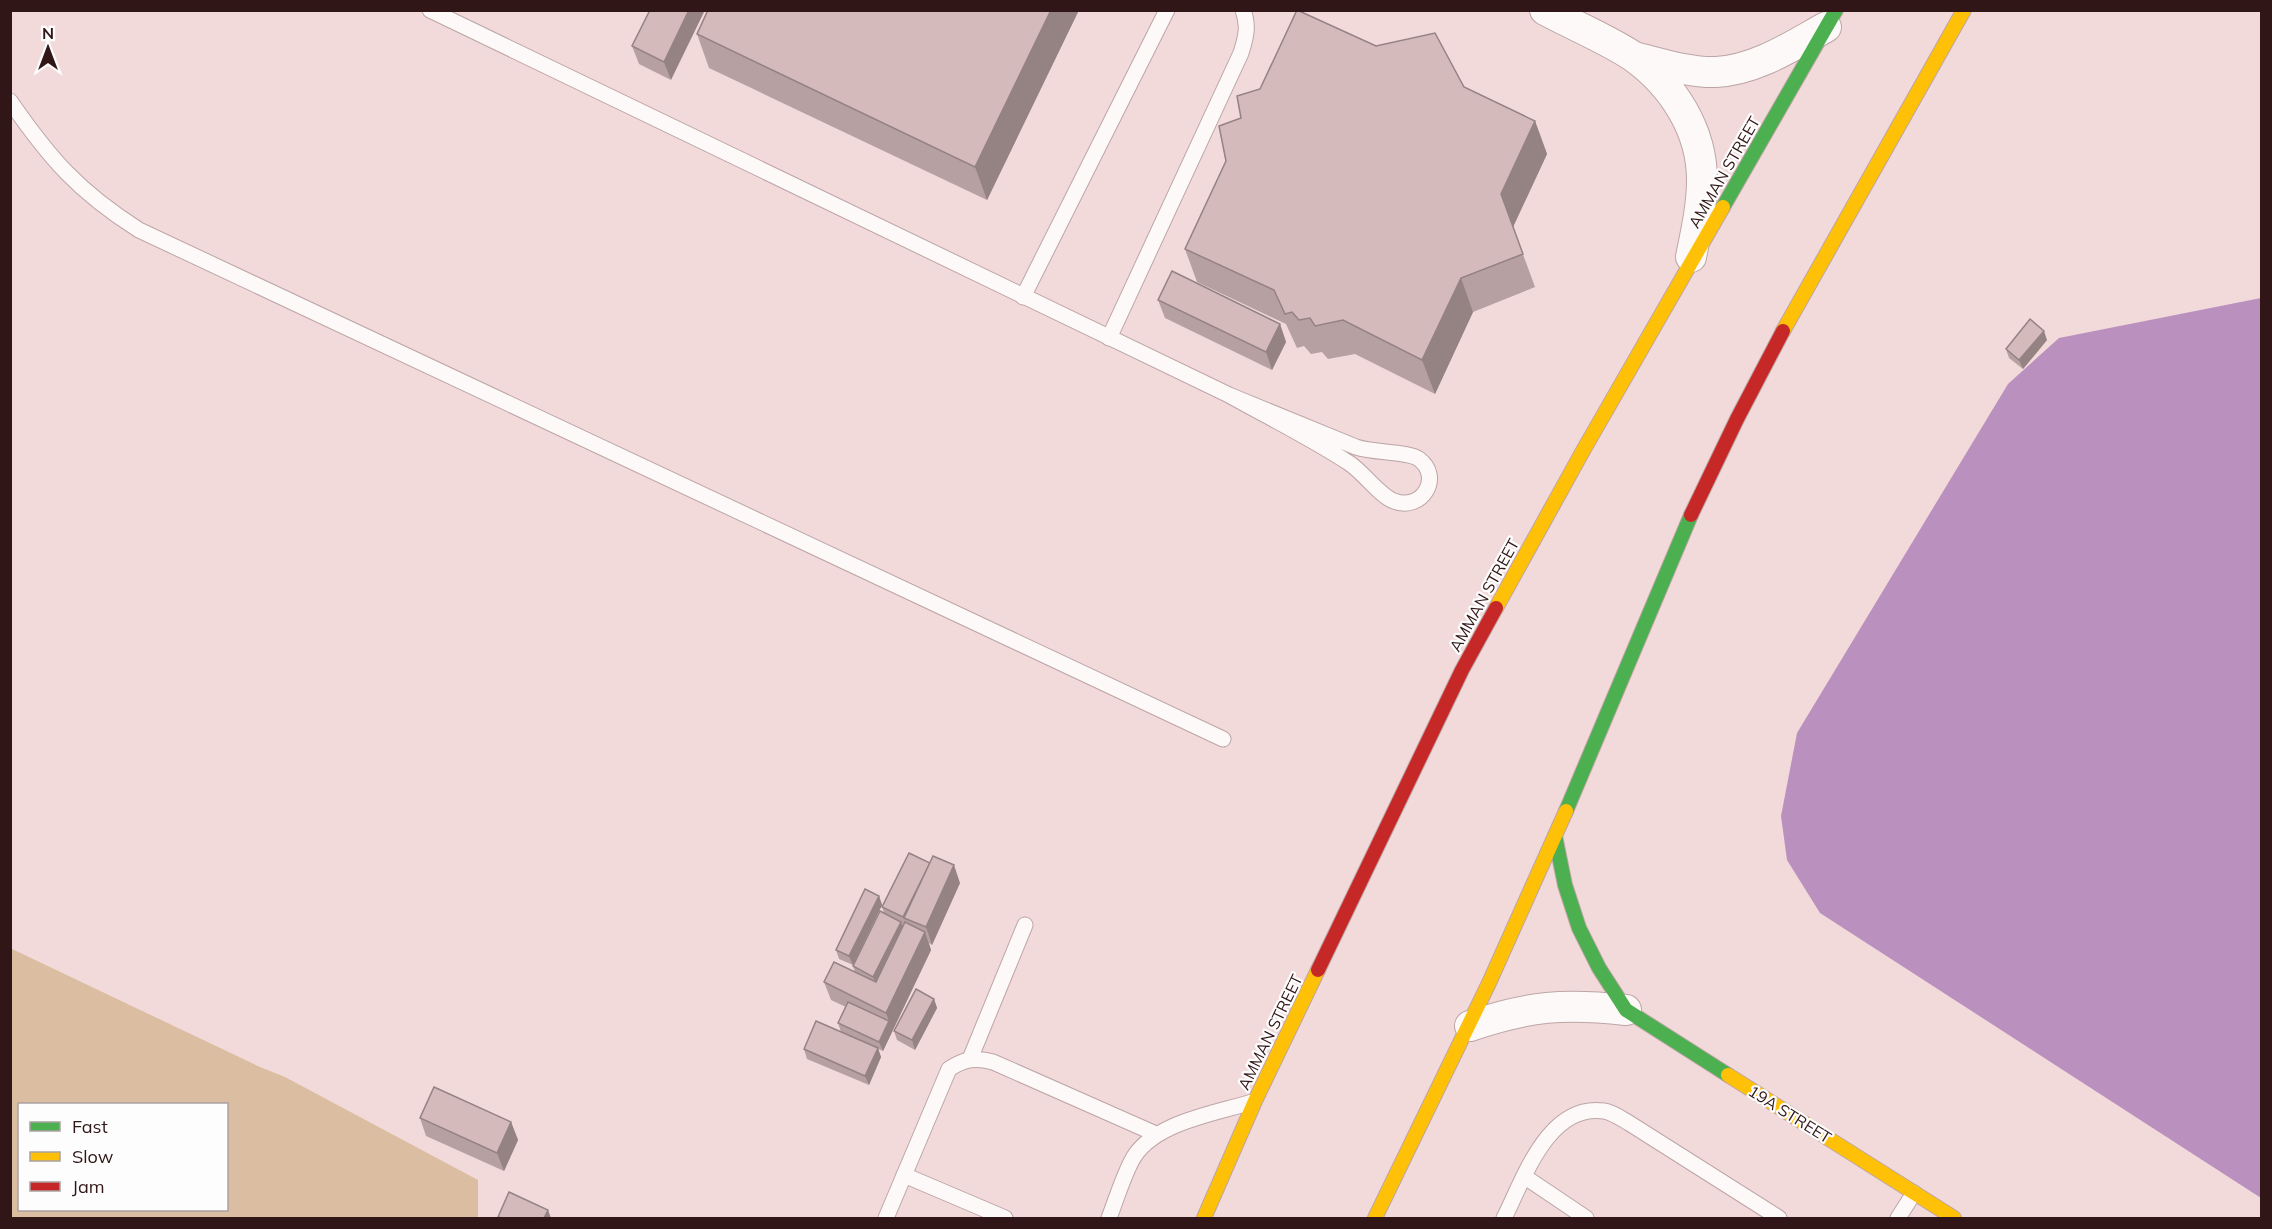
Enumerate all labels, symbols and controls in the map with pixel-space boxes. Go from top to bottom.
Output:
north arrow [18,18,78,78]
text: N [42,23,54,43]
street label: AMMAN STREET [1684,112,1764,231]
street label: AMMAN STREET [1445,535,1523,655]
street label: AMMAN STREET [1233,971,1307,1093]
street label: 19A STREET [1745,1081,1835,1148]
legend [18,1103,228,1211]
text: Fast [72,1115,108,1138]
text: Slow [72,1145,114,1168]
text: Jam [72,1175,105,1198]

